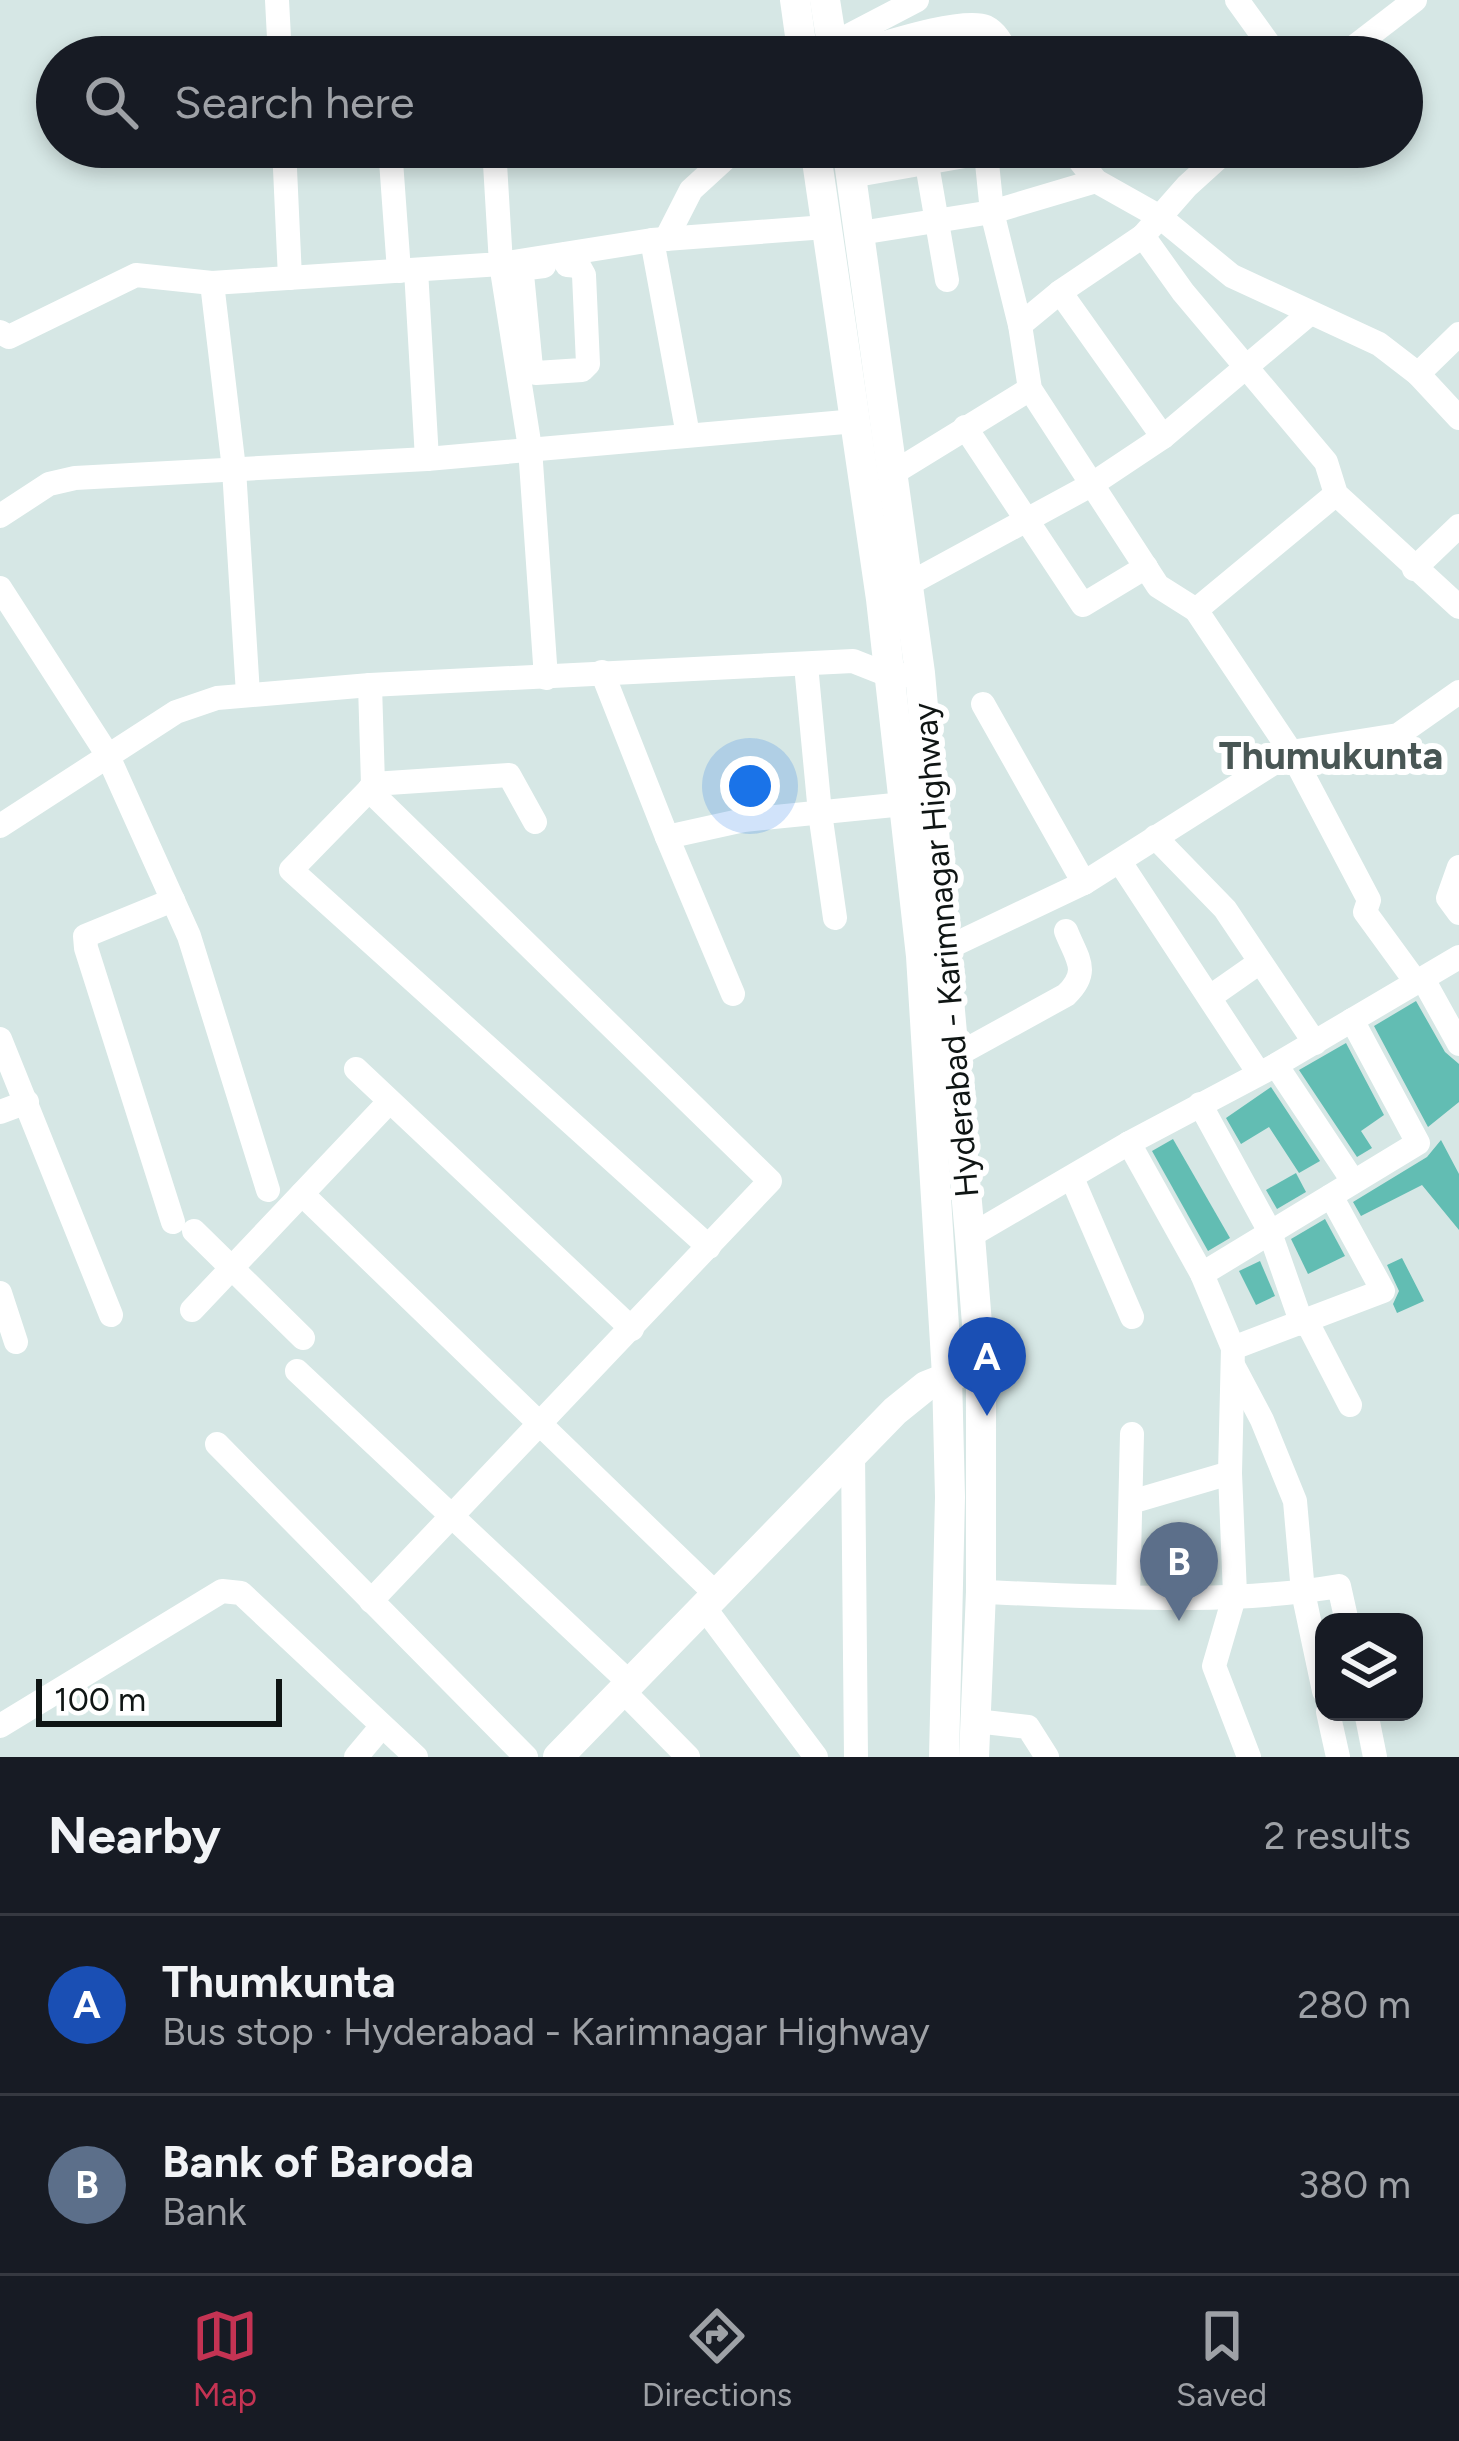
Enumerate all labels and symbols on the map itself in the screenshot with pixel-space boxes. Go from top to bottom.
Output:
street label: Hyderabad - Karimnagar Highway [904,700,987,1199]
district label: Thumukunta [1219,732,1443,779]
your location [720,756,780,816]
pin: A [948,1317,1026,1416]
pin: B [1140,1522,1218,1621]
scale bar [36,1673,282,1726]

